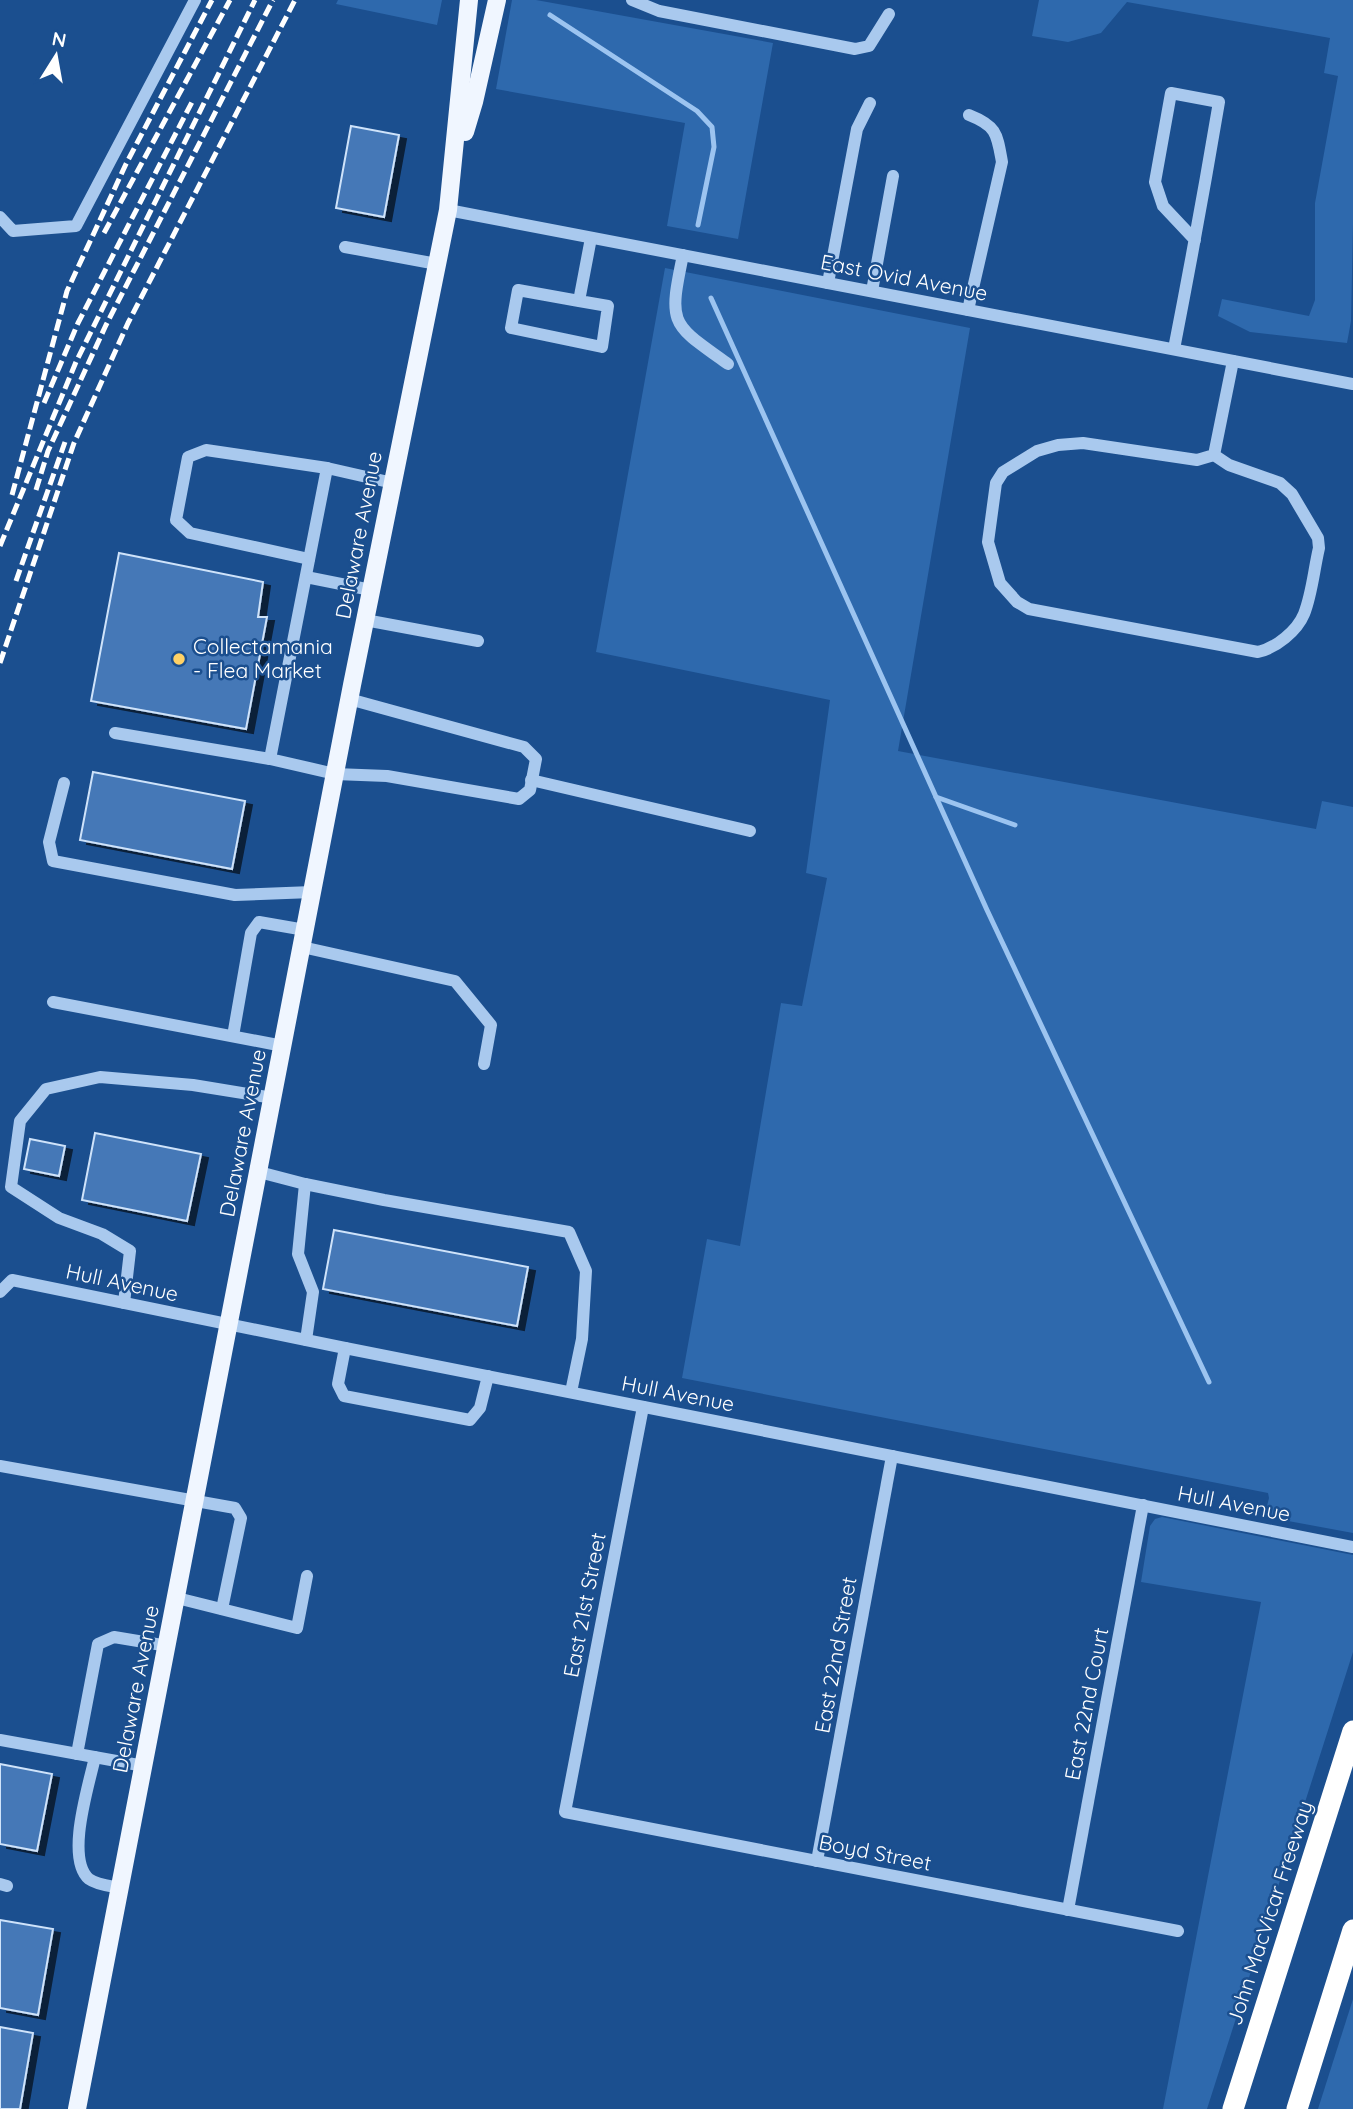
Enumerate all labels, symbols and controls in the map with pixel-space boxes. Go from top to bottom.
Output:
north arrow [21,21,91,91]
text: N [50,26,68,52]
street label: East Ovid Avenue [819,248,990,306]
street label: Delaware Avenue [329,449,387,621]
place label: Collectamania - Flea Market [193,633,333,683]
marker: Collectamania - Flea Market [171,651,187,667]
street label: Delaware Avenue [213,1047,271,1219]
street label: Hull Avenue [64,1257,181,1307]
street label: Hull Avenue [620,1369,737,1417]
street label: Hull Avenue [1176,1479,1293,1527]
street label: East 21st Street [557,1530,611,1679]
street label: East 22nd Street [808,1574,862,1735]
street label: Delaware Avenue [106,1603,164,1775]
street label: East 22nd Court [1058,1625,1114,1782]
street label: John MacVicar Freeway [1220,1797,1318,2028]
street label: Boyd Street [817,1828,934,1876]

